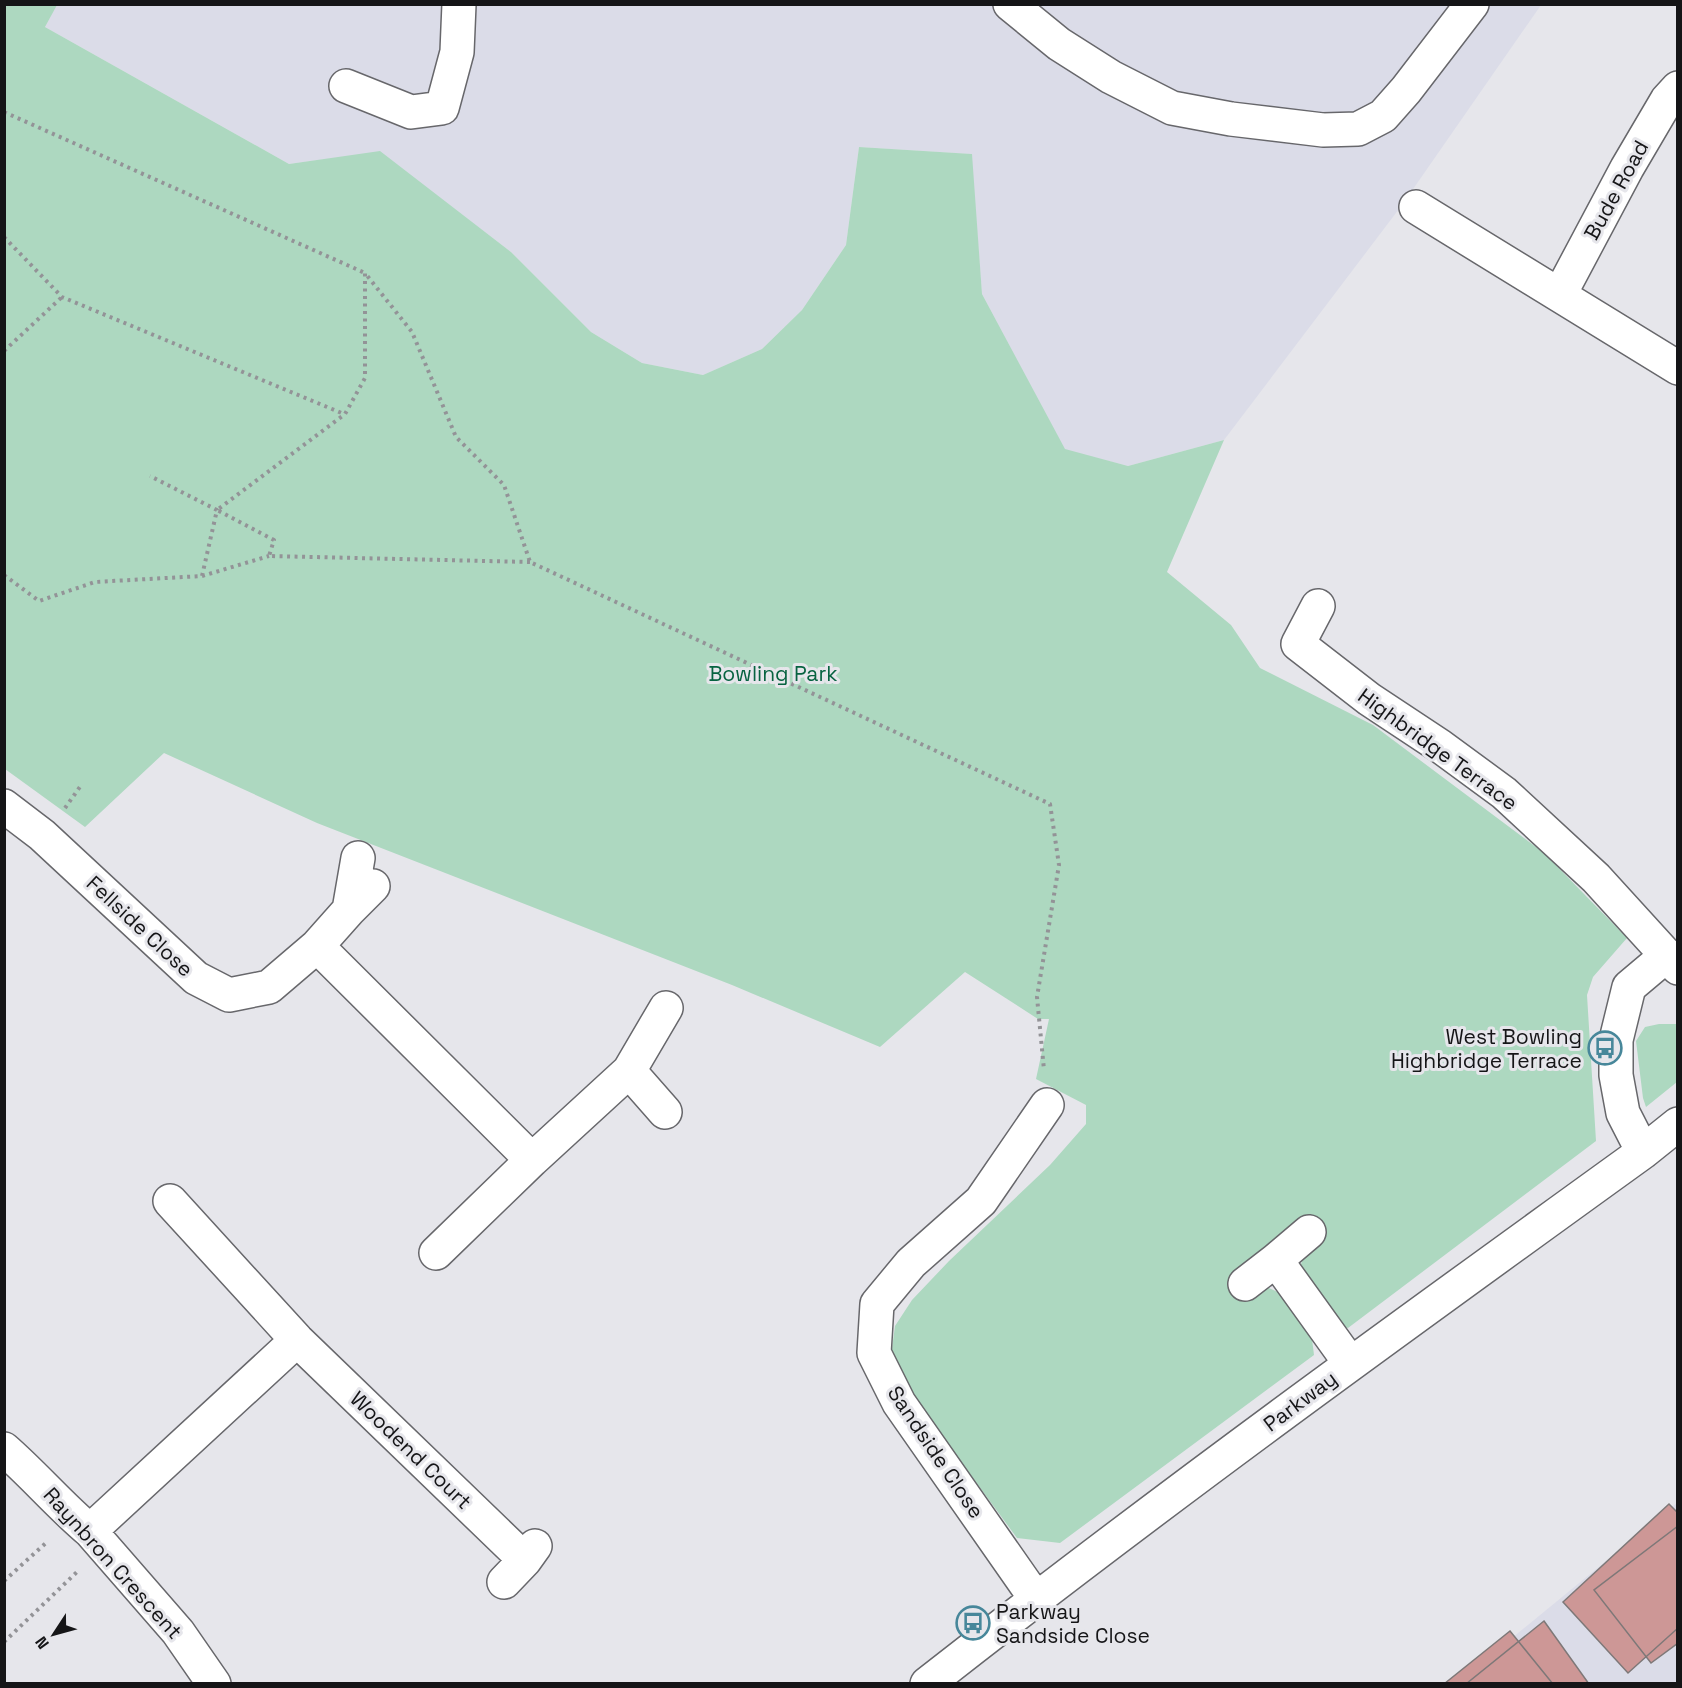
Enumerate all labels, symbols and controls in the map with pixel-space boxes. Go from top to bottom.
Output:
street label: Bude Road [1578,136,1654,244]
park label: Bowling Park [708,660,838,687]
street label: Highbridge Terrace [1353,682,1523,816]
street label: Fellside Close [81,870,199,982]
place label: West Bowling Highbridge Terrace [1391,1023,1582,1074]
bus stop icon: West Bowling Highbridge Terrace [1587,1030,1623,1066]
street label: Parkway [1258,1365,1342,1437]
street label: Sandside Close [882,1381,990,1523]
street label: Woodend Court [345,1385,477,1515]
street label: Raynbron Crescent [38,1482,188,1644]
place label: Parkway Sandside Close [996,1598,1150,1649]
north arrow [24,1604,84,1664]
bus stop icon: Parkway Sandside Close [955,1605,991,1641]
text: N [31,1632,54,1653]

